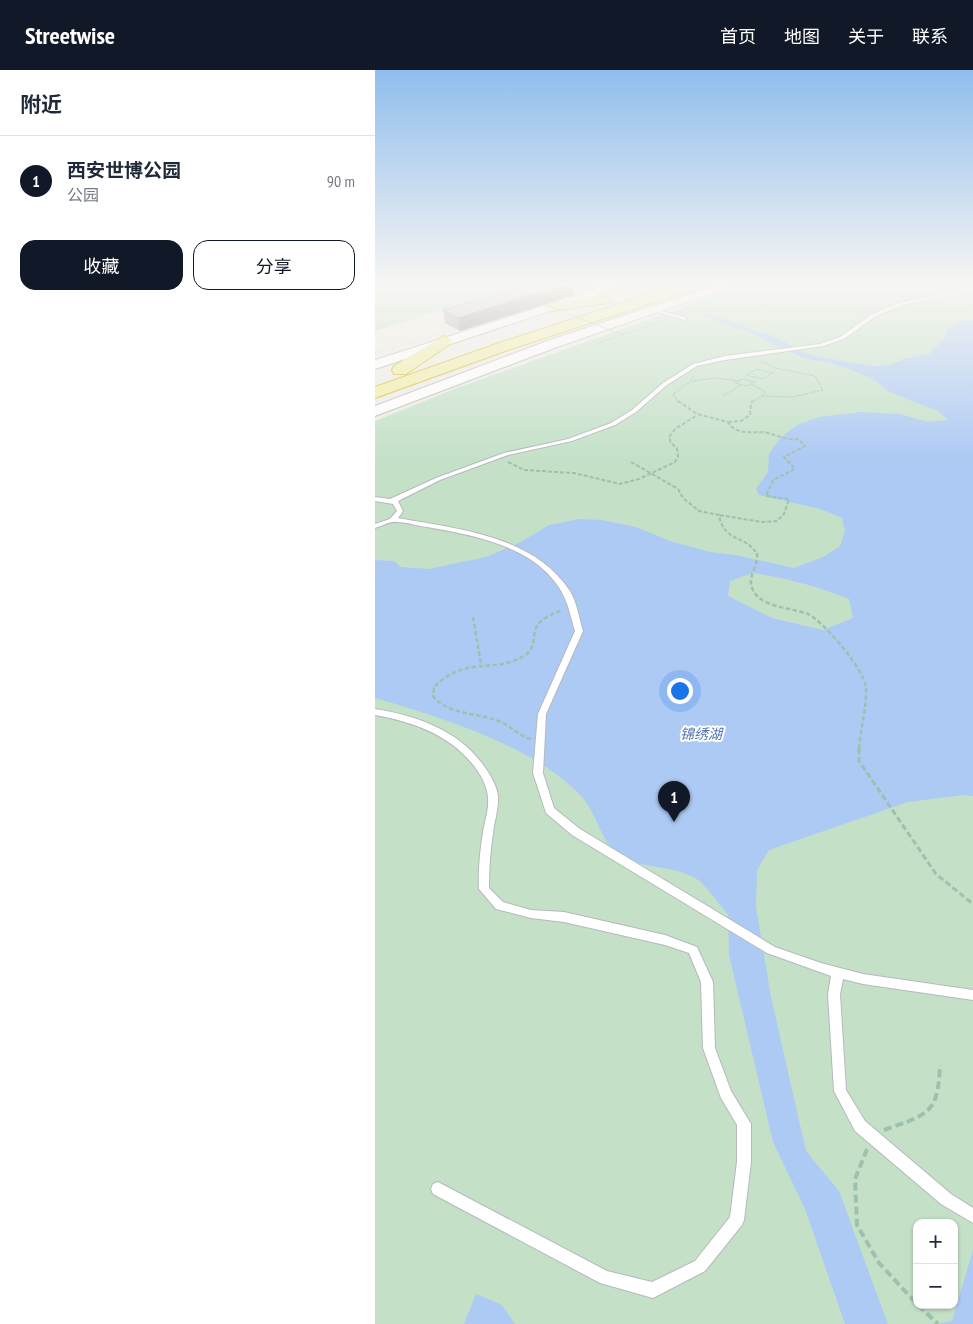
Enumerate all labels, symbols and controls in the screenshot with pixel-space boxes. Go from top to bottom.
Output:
text: Streetwise [25,20,115,51]
text: 首页 [720,25,756,48]
text: 地图 [784,25,820,48]
text: 关于 [848,25,884,48]
text: 联系 [912,25,948,48]
text: 附近 [20,91,62,118]
text: 西安世博公园 [67,158,181,182]
text: 1 [32,171,40,191]
text: 90 m [327,171,355,191]
text: 公园 [67,185,99,205]
button: 收藏 [20,240,183,290]
button: 分享 [193,240,355,290]
your location [667,678,693,704]
water label: 锦绣湖 [680,725,724,743]
pin: 1 [658,781,690,822]
map controls [913,1219,958,1309]
button: + [913,1219,958,1264]
button: − [913,1264,958,1309]

